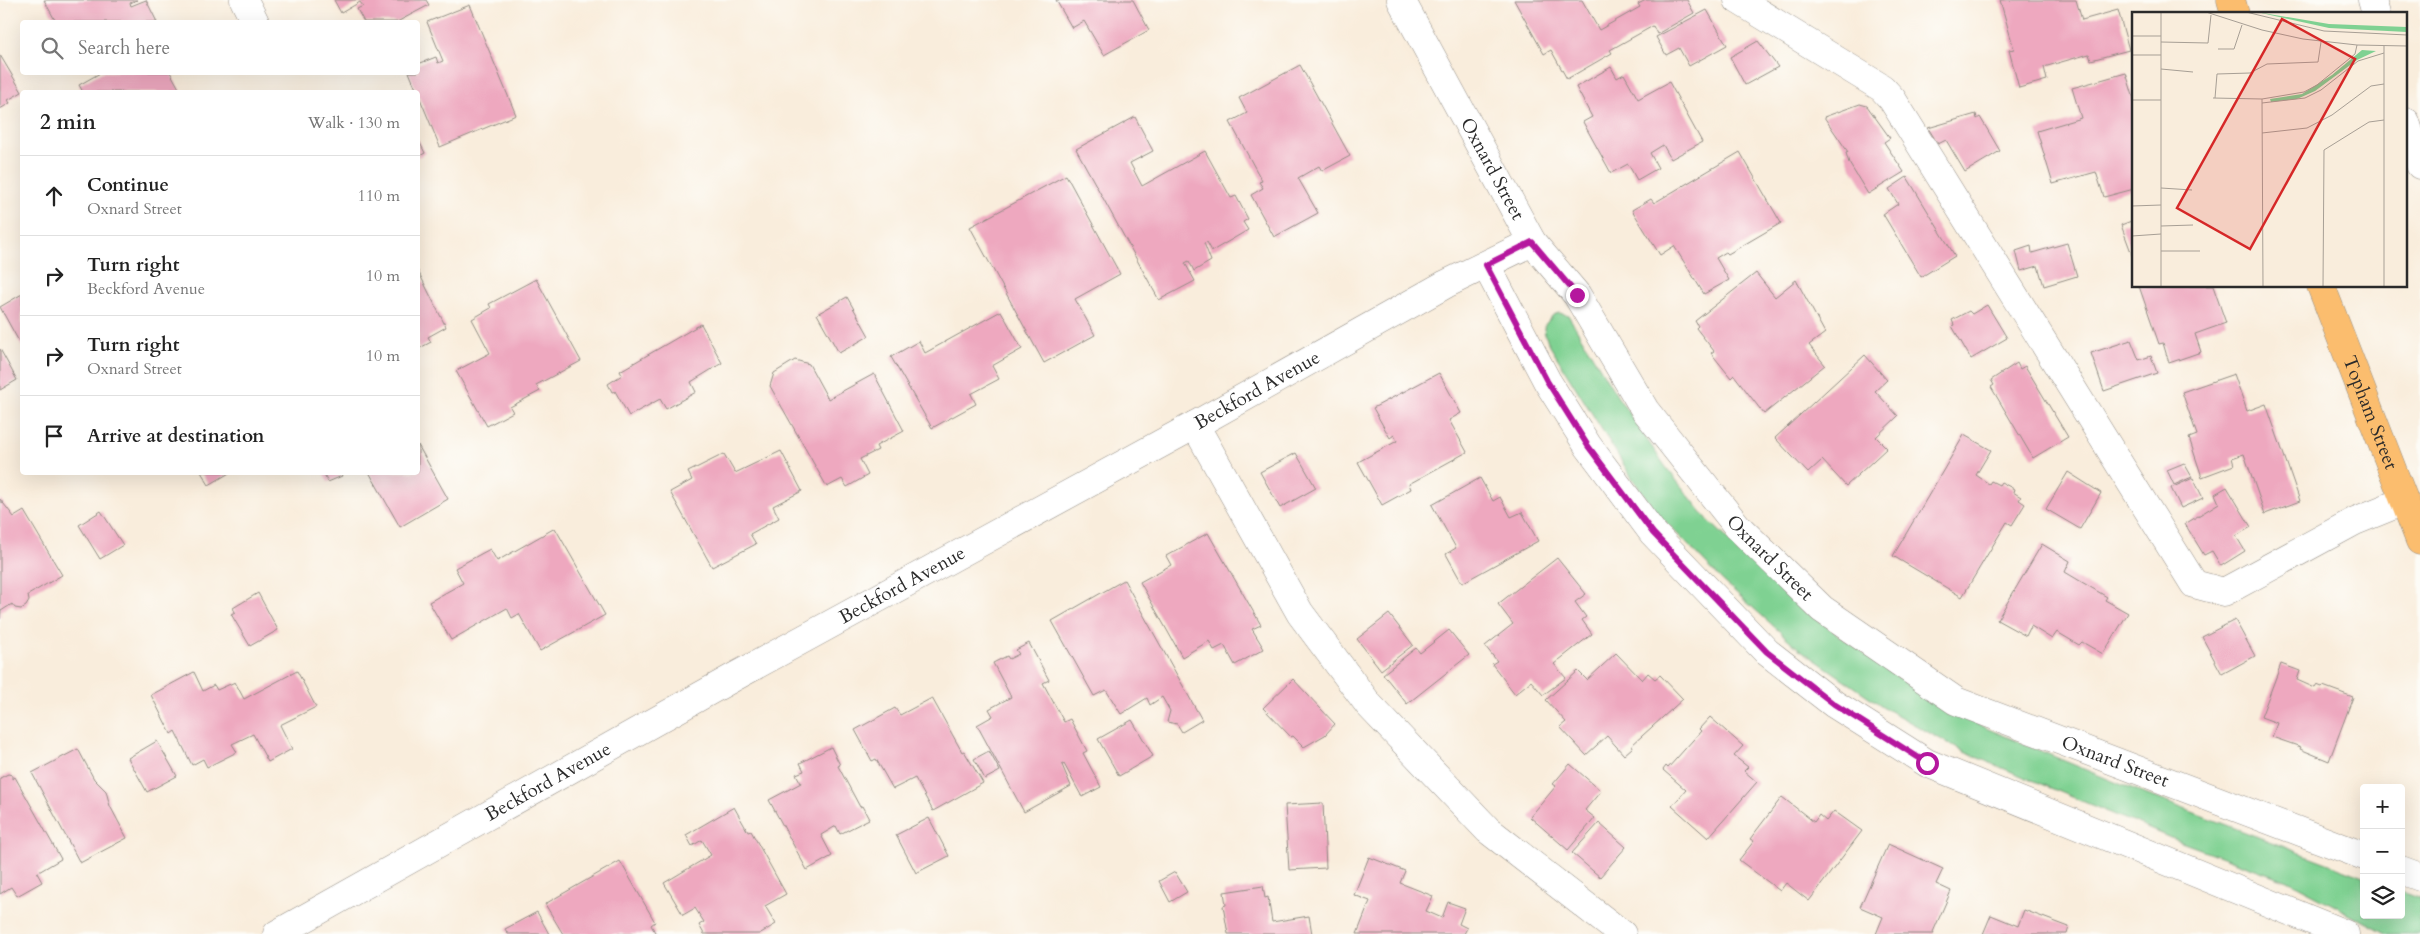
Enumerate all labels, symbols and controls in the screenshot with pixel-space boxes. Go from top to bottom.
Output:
inset map [2132,12,2408,288]
search box [20,20,420,75]
icon: search [38,34,66,62]
text: Search here [78,35,170,61]
text: 2 min [40,108,96,137]
text: Walk · 130 m [308,112,400,134]
street label: Oxnard Street [1454,113,1531,225]
text: Continue [87,172,169,198]
icon: ahead [40,182,68,210]
text: 110 m [358,185,400,207]
text: Oxnard Street [87,198,182,220]
text: Turn right [87,252,179,278]
icon: right [40,262,68,290]
text: 10 m [366,265,400,287]
text: Beckford Avenue [87,278,205,300]
route end [1566,284,1589,307]
text: Turn right [87,332,179,358]
icon: right [40,342,68,370]
street label: Beckford Avenue [1190,344,1325,436]
text: 10 m [366,345,400,367]
street label: Topham Street [2336,352,2404,473]
text: Oxnard Street [87,358,182,380]
icon: arrive [40,422,68,450]
text: Arrive at destination [87,423,264,449]
street label: Oxnard Street [1720,509,1819,607]
street label: Beckford Avenue [834,540,970,630]
street label: Oxnard Street [2058,729,2173,794]
street label: Beckford Avenue [481,736,616,827]
route start [1916,752,1939,775]
map controls [2360,784,2405,919]
button: + [2360,784,2405,829]
button: − [2360,829,2405,874]
button: layers [2360,874,2405,919]

